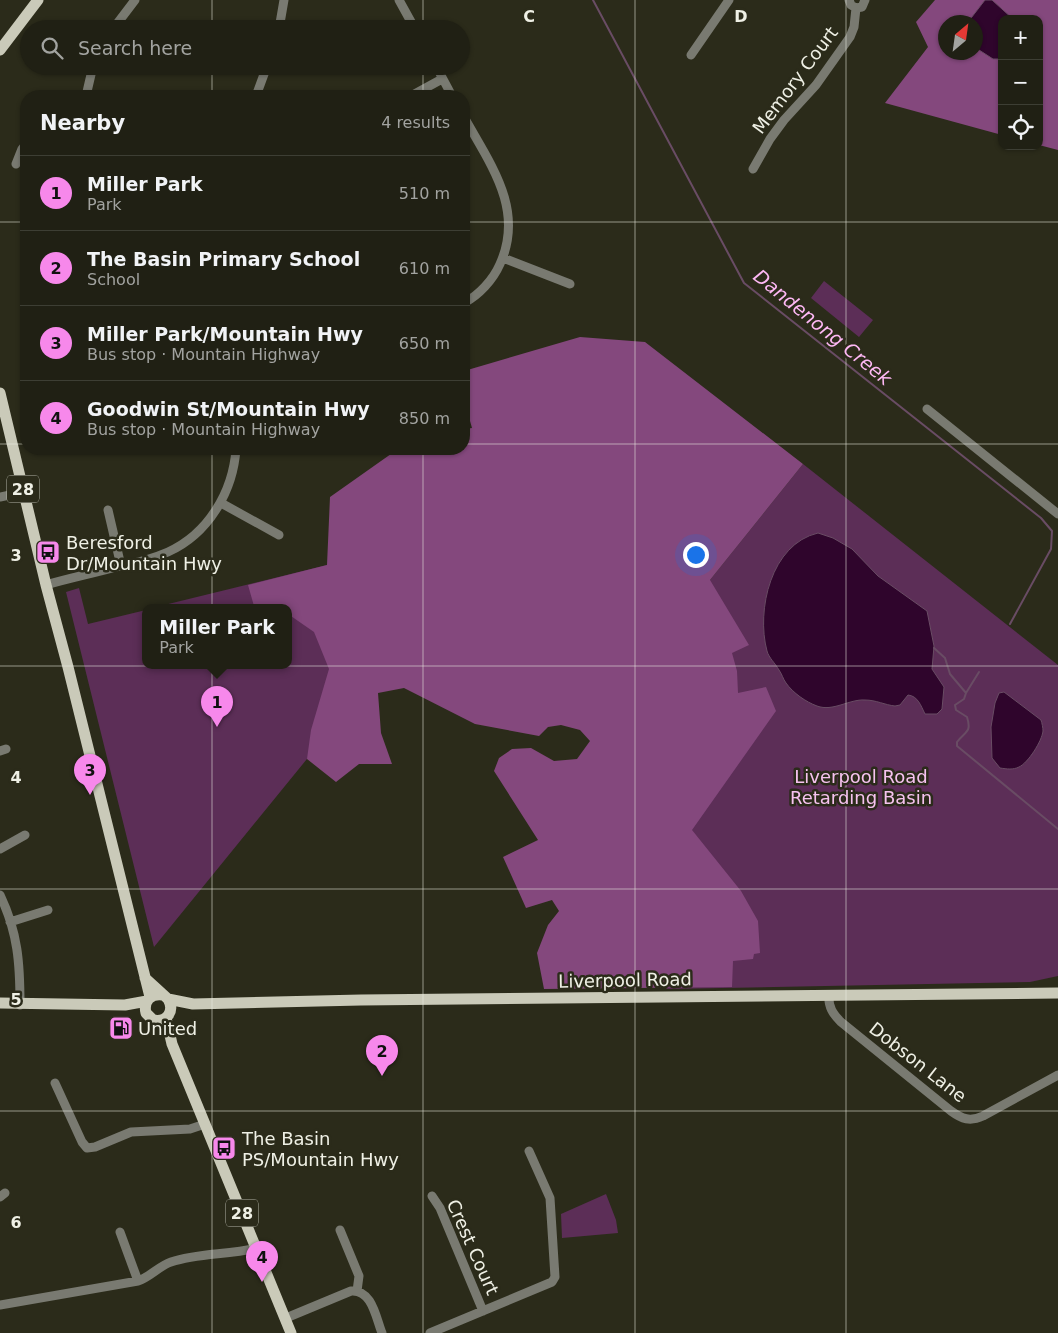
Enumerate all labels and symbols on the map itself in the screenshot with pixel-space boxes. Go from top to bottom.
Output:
text: C [523,7,535,26]
text: D [734,7,748,26]
north arrow [938,15,983,60]
street label: Memory Court [748,22,842,138]
water label: Dandenong Creek [749,265,897,390]
road number: 28 [7,476,39,502]
place label: Beresford Dr/Mountain Hwy [66,532,222,574]
bus stop icon: Beresford Dr/Mountain Hwy [35,539,61,565]
your location [683,542,709,568]
text: 3 [10,546,22,565]
pin: 1 [201,686,233,727]
pin: 3 [74,754,106,795]
park label: Liverpool Road Retarding Basin [790,766,932,808]
text: 4 [10,768,22,787]
street label: Liverpool Road [558,968,692,992]
text: 5 [10,990,22,1009]
fuel station icon: United [108,1015,134,1041]
place label: United [138,1018,197,1039]
street label: Dobson Lane [865,1018,971,1106]
pin: 2 [366,1035,398,1076]
place label: The Basin PS/Mountain Hwy [241,1128,399,1170]
bus stop icon: The Basin PS/Mountain Hwy [211,1135,237,1161]
street label: Crest Court [443,1196,503,1298]
road number: 28 [226,1200,258,1226]
text: 6 [10,1213,22,1232]
pin: 4 [246,1241,278,1282]

